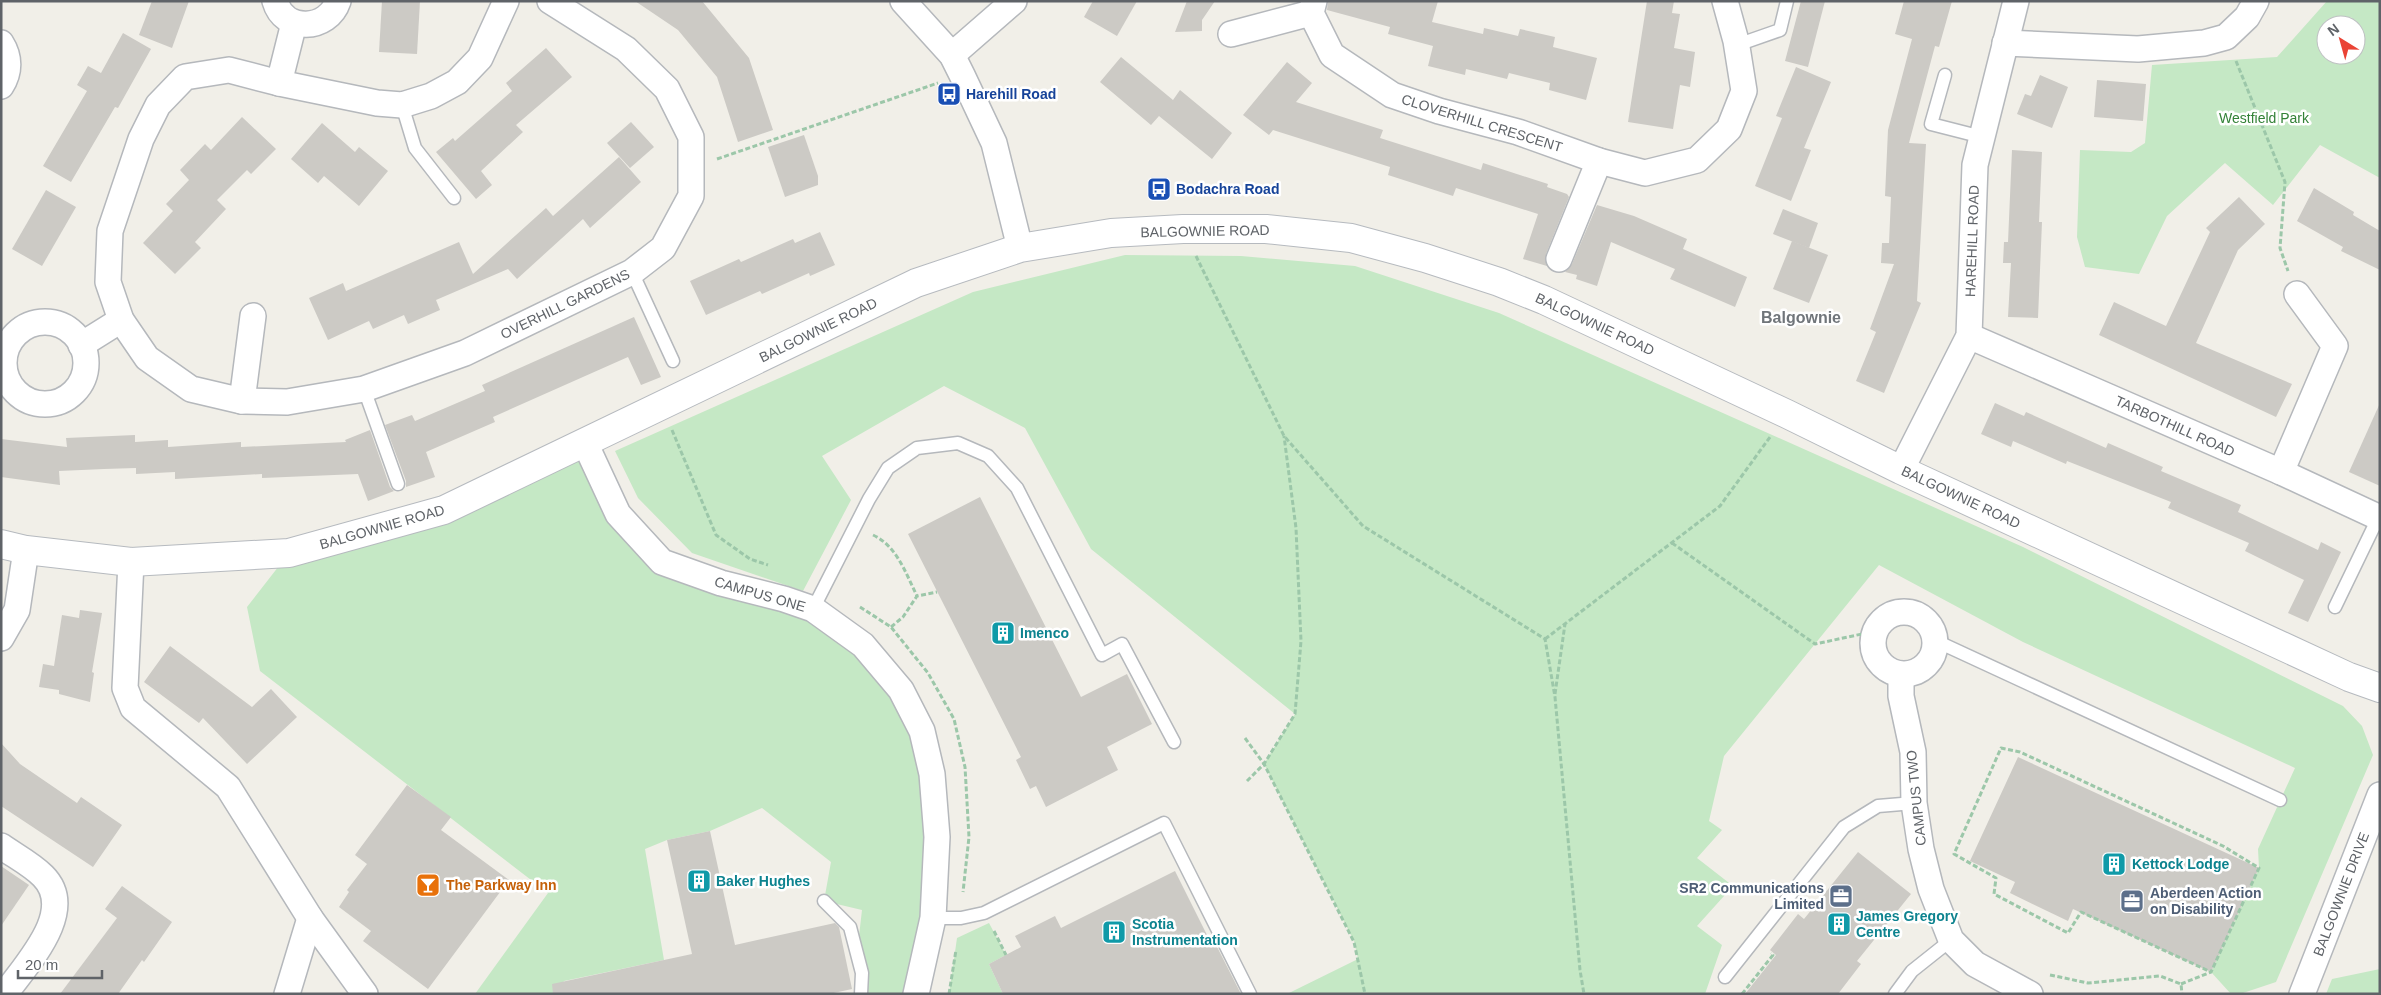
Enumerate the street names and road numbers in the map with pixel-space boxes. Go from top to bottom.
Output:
street label: CLOVERHILL CRESCENT [1400,91,1565,155]
street label: HAREHILL ROAD [1962,185,1982,297]
street label: BALGOWNIE ROAD [1140,222,1270,240]
street label: OVERHILL GARDENS [498,266,632,342]
street label: BALGOWNIE ROAD [1533,289,1657,359]
street label: BALGOWNIE ROAD [756,295,880,365]
street label: TARBOTHILL ROAD [2113,392,2237,460]
street label: BALGOWNIE ROAD [1899,462,2023,532]
street label: BALGOWNIE ROAD [318,502,446,552]
street label: CAMPUS ONE [713,573,807,615]
street label: CAMPUS TWO [1903,749,1929,847]
street label: BALGOWNIE DRIVE [2310,830,2372,958]

